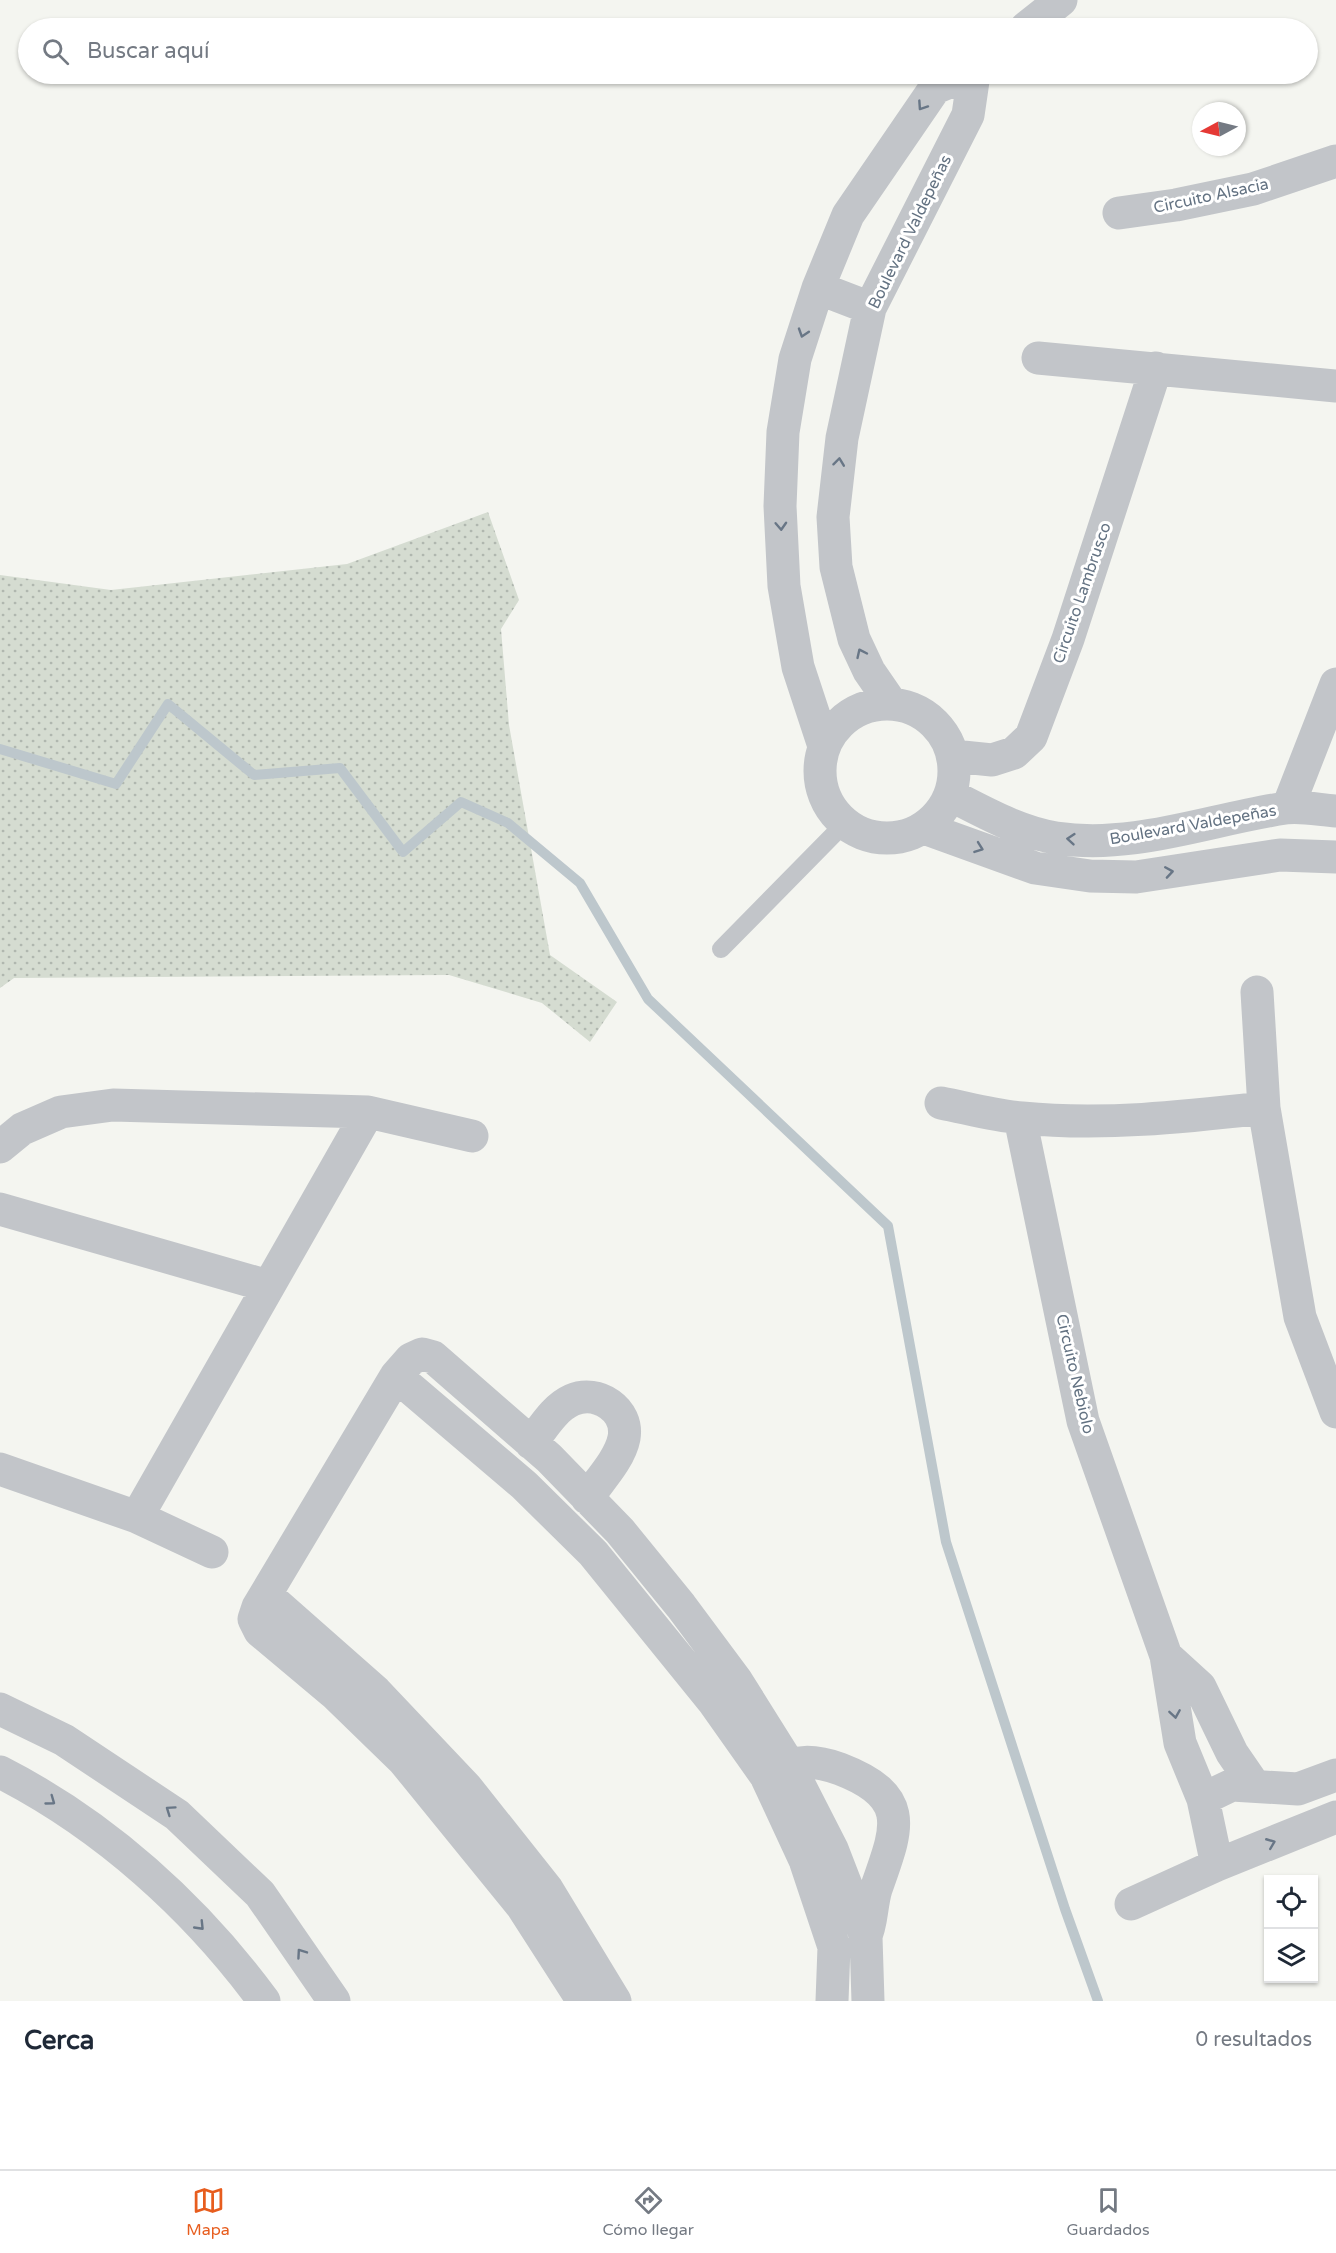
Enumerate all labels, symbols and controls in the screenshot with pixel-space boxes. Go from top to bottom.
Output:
search box [18,18,1318,84]
icon: search [39,35,72,68]
text: Buscar aquí [87,38,209,64]
one-way arrow [918,100,929,111]
north arrow [1192,102,1246,156]
street label: Boulevard Valdepeñas [864,152,956,312]
street label: Circuito Alsacia [1152,174,1270,218]
one-way arrow [798,327,811,338]
one-way arrow [832,458,845,467]
street label: Circuito Lambrusco [1048,520,1116,666]
one-way arrow [775,521,788,530]
one-way arrow [856,648,868,659]
street label: Boulevard Valdepeñas [1108,800,1278,850]
one-way arrow [1066,833,1075,846]
one-way arrow [973,840,983,853]
one-way arrow [1164,866,1174,878]
street label: Circuito Nebiolo [1051,1312,1099,1436]
one-way arrow [1169,1709,1181,1719]
one-way arrow [44,1794,55,1805]
one-way arrow [165,1806,176,1817]
one-way arrow [1265,1838,1276,1850]
map controls [1264,1875,1318,1983]
button: locate [1264,1875,1318,1929]
one-way arrow [192,1919,203,1930]
button: layers [1264,1929,1318,1983]
one-way arrow [297,1949,308,1960]
text: Cerca [24,2025,94,2056]
text: 0 resultados [1196,2028,1312,2052]
tab: Mapa [186,2184,230,2240]
tab: Cómo llegar [602,2184,694,2240]
tab: Guardados [1066,2184,1150,2240]

